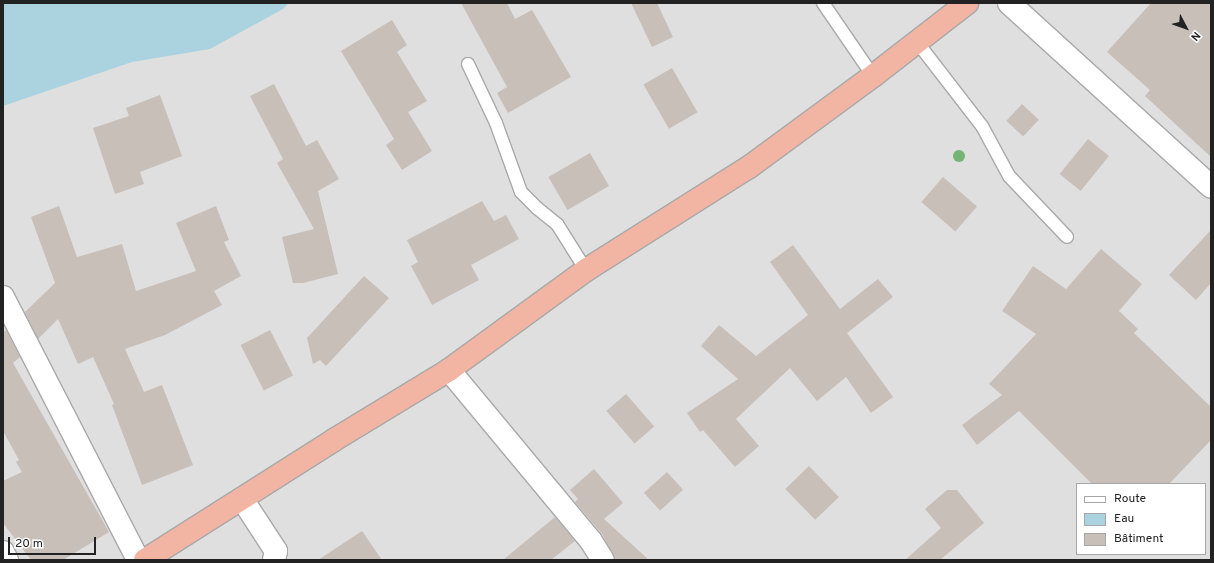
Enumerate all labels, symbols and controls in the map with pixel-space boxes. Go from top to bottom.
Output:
north arrow [1166,8,1206,48]
text: N [1187,28,1203,43]
legend [1076,483,1206,555]
text: Route [1114,491,1146,507]
text: Eau [1114,511,1134,527]
scale bar [10,529,98,555]
text: Bâtiment [1114,531,1164,547]
text: 20 m [15,536,43,552]

